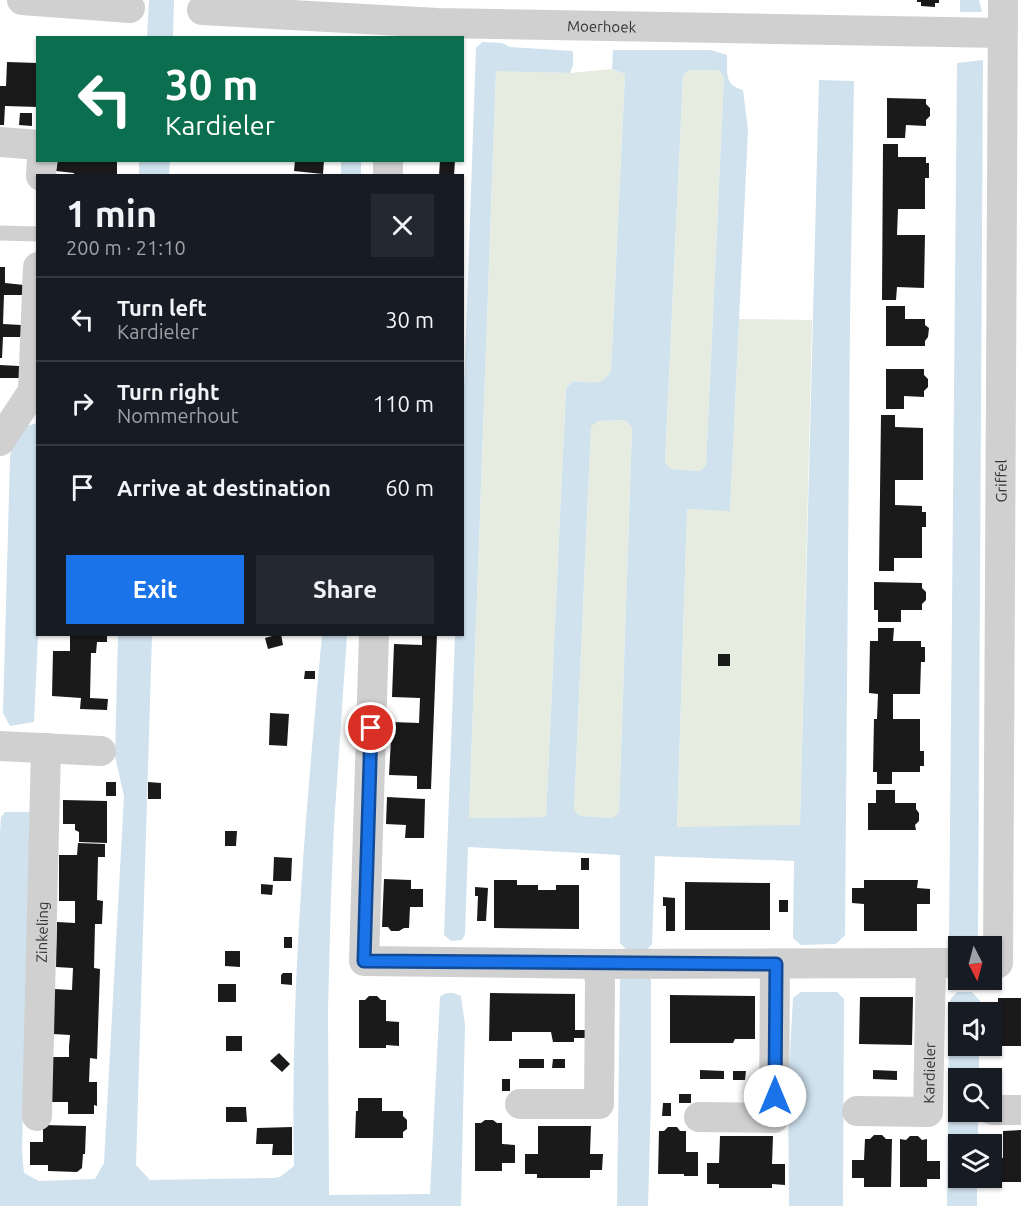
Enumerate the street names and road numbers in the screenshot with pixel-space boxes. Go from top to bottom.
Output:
street label: Moerhoek [567,17,637,35]
street label: Griffel [992,459,1009,503]
street label: Zinkeling [32,901,51,963]
street label: Kardieler [920,1042,938,1104]

